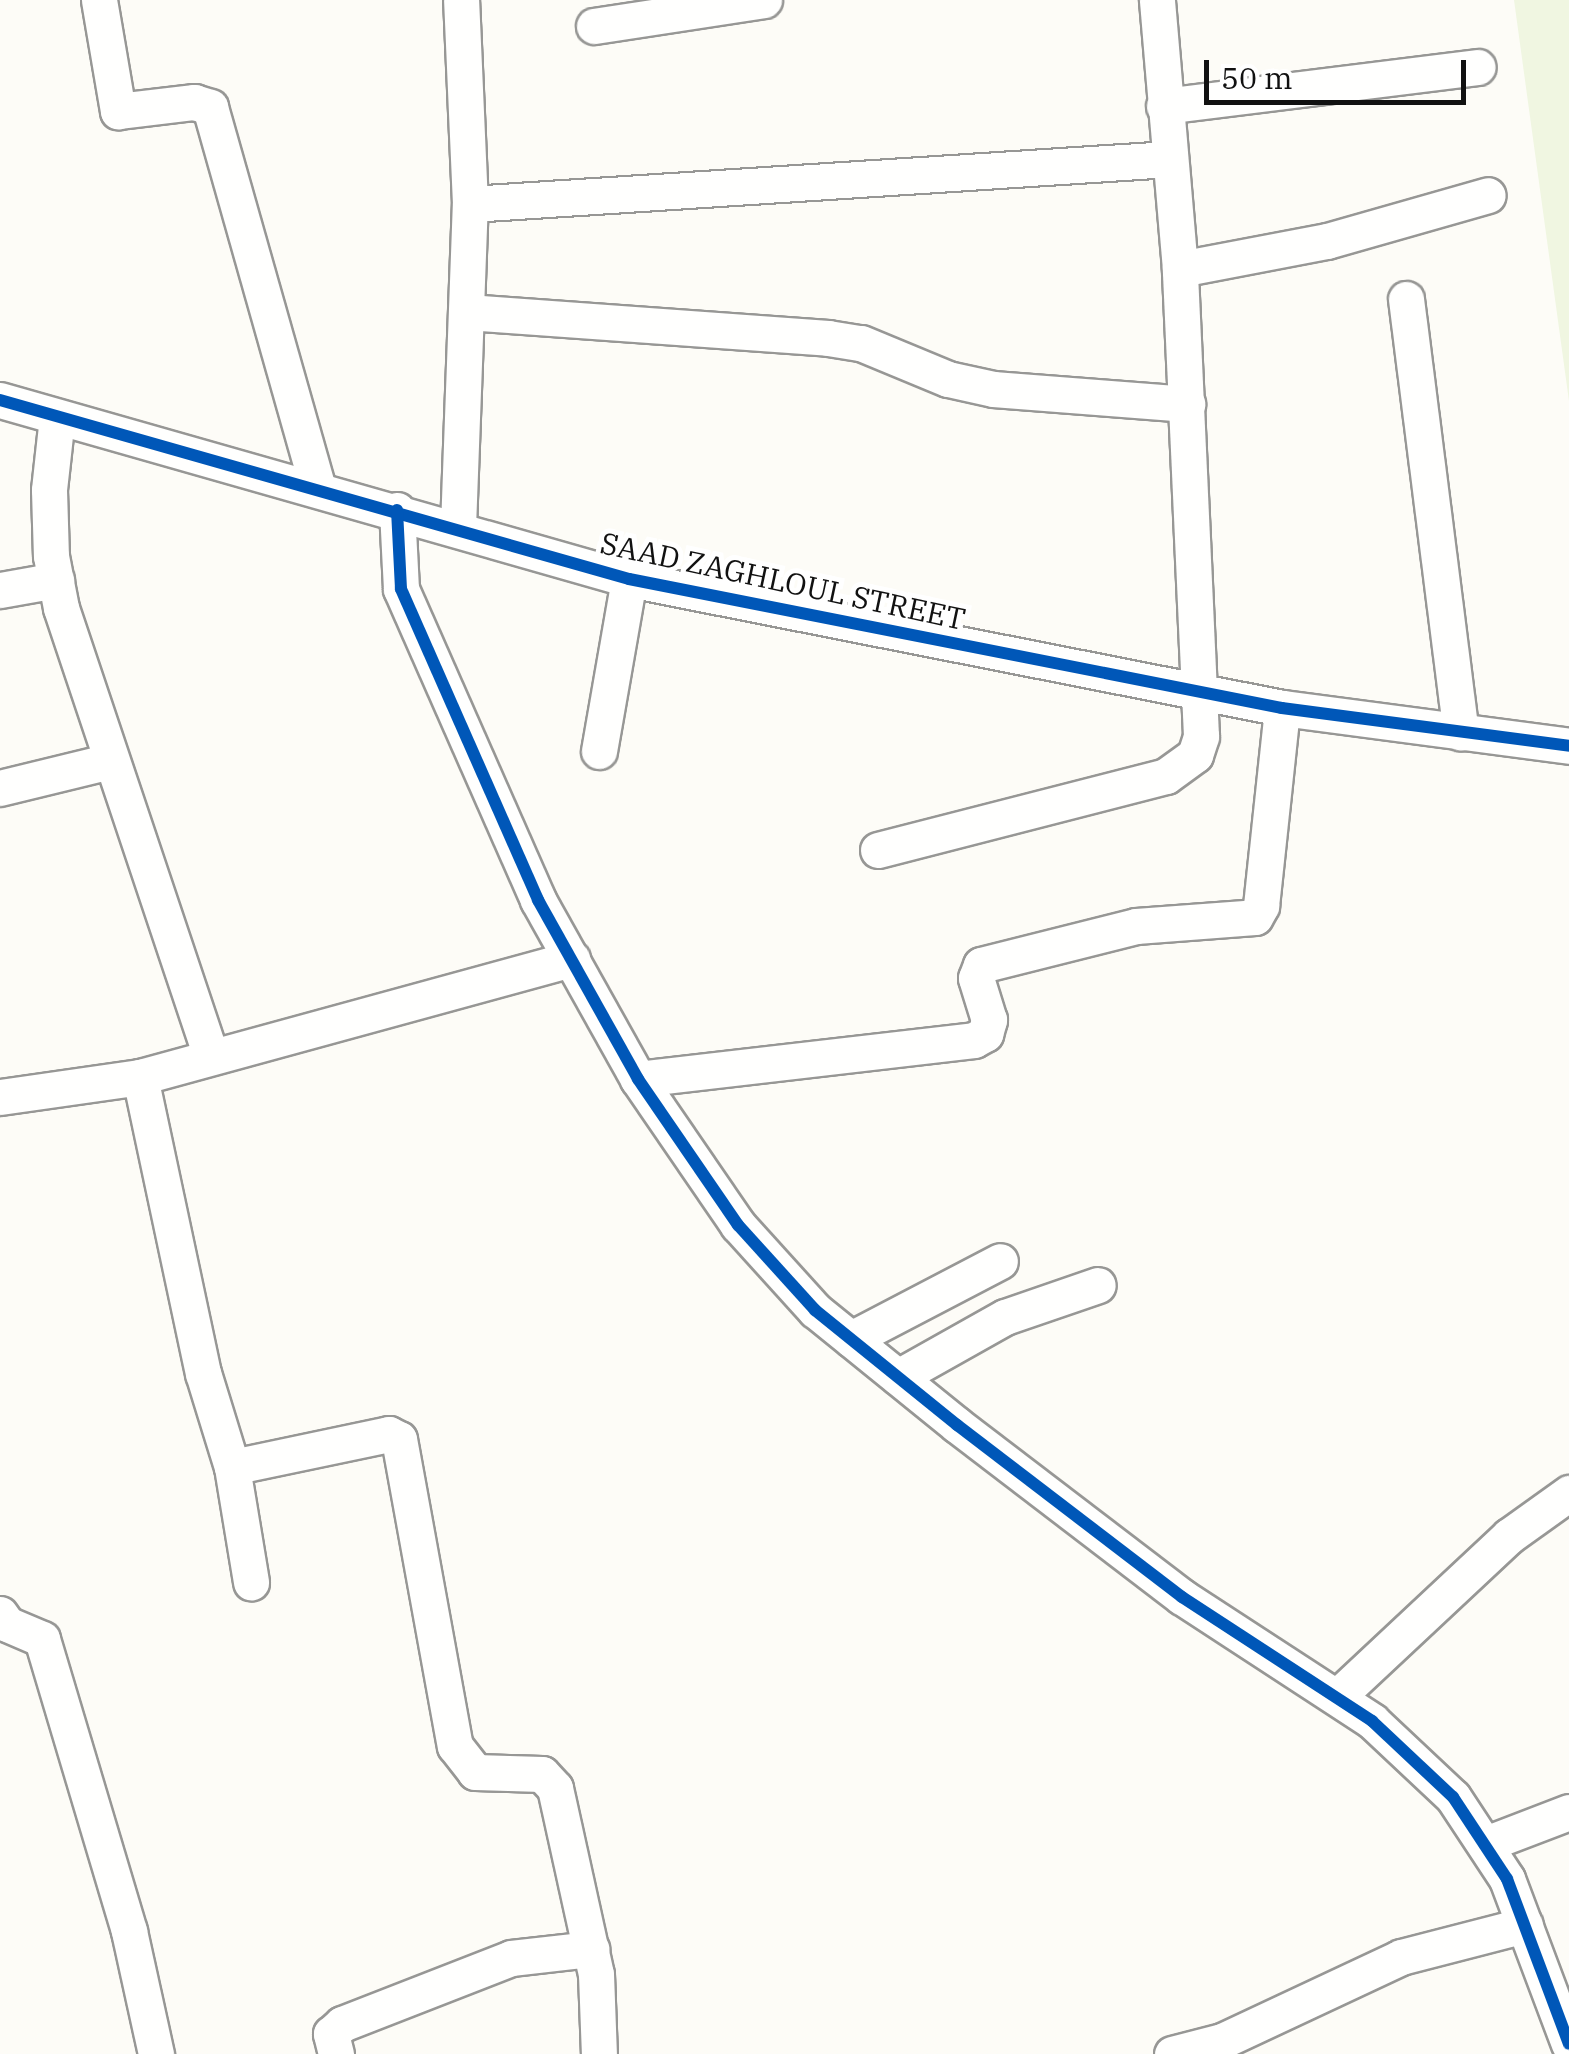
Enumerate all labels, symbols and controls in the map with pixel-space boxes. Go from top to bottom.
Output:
scale bar [1209,40,1472,102]
text: 50 m [1221,58,1293,97]
street label: SAAD ZAGHLOUL STREET [597,525,969,637]

